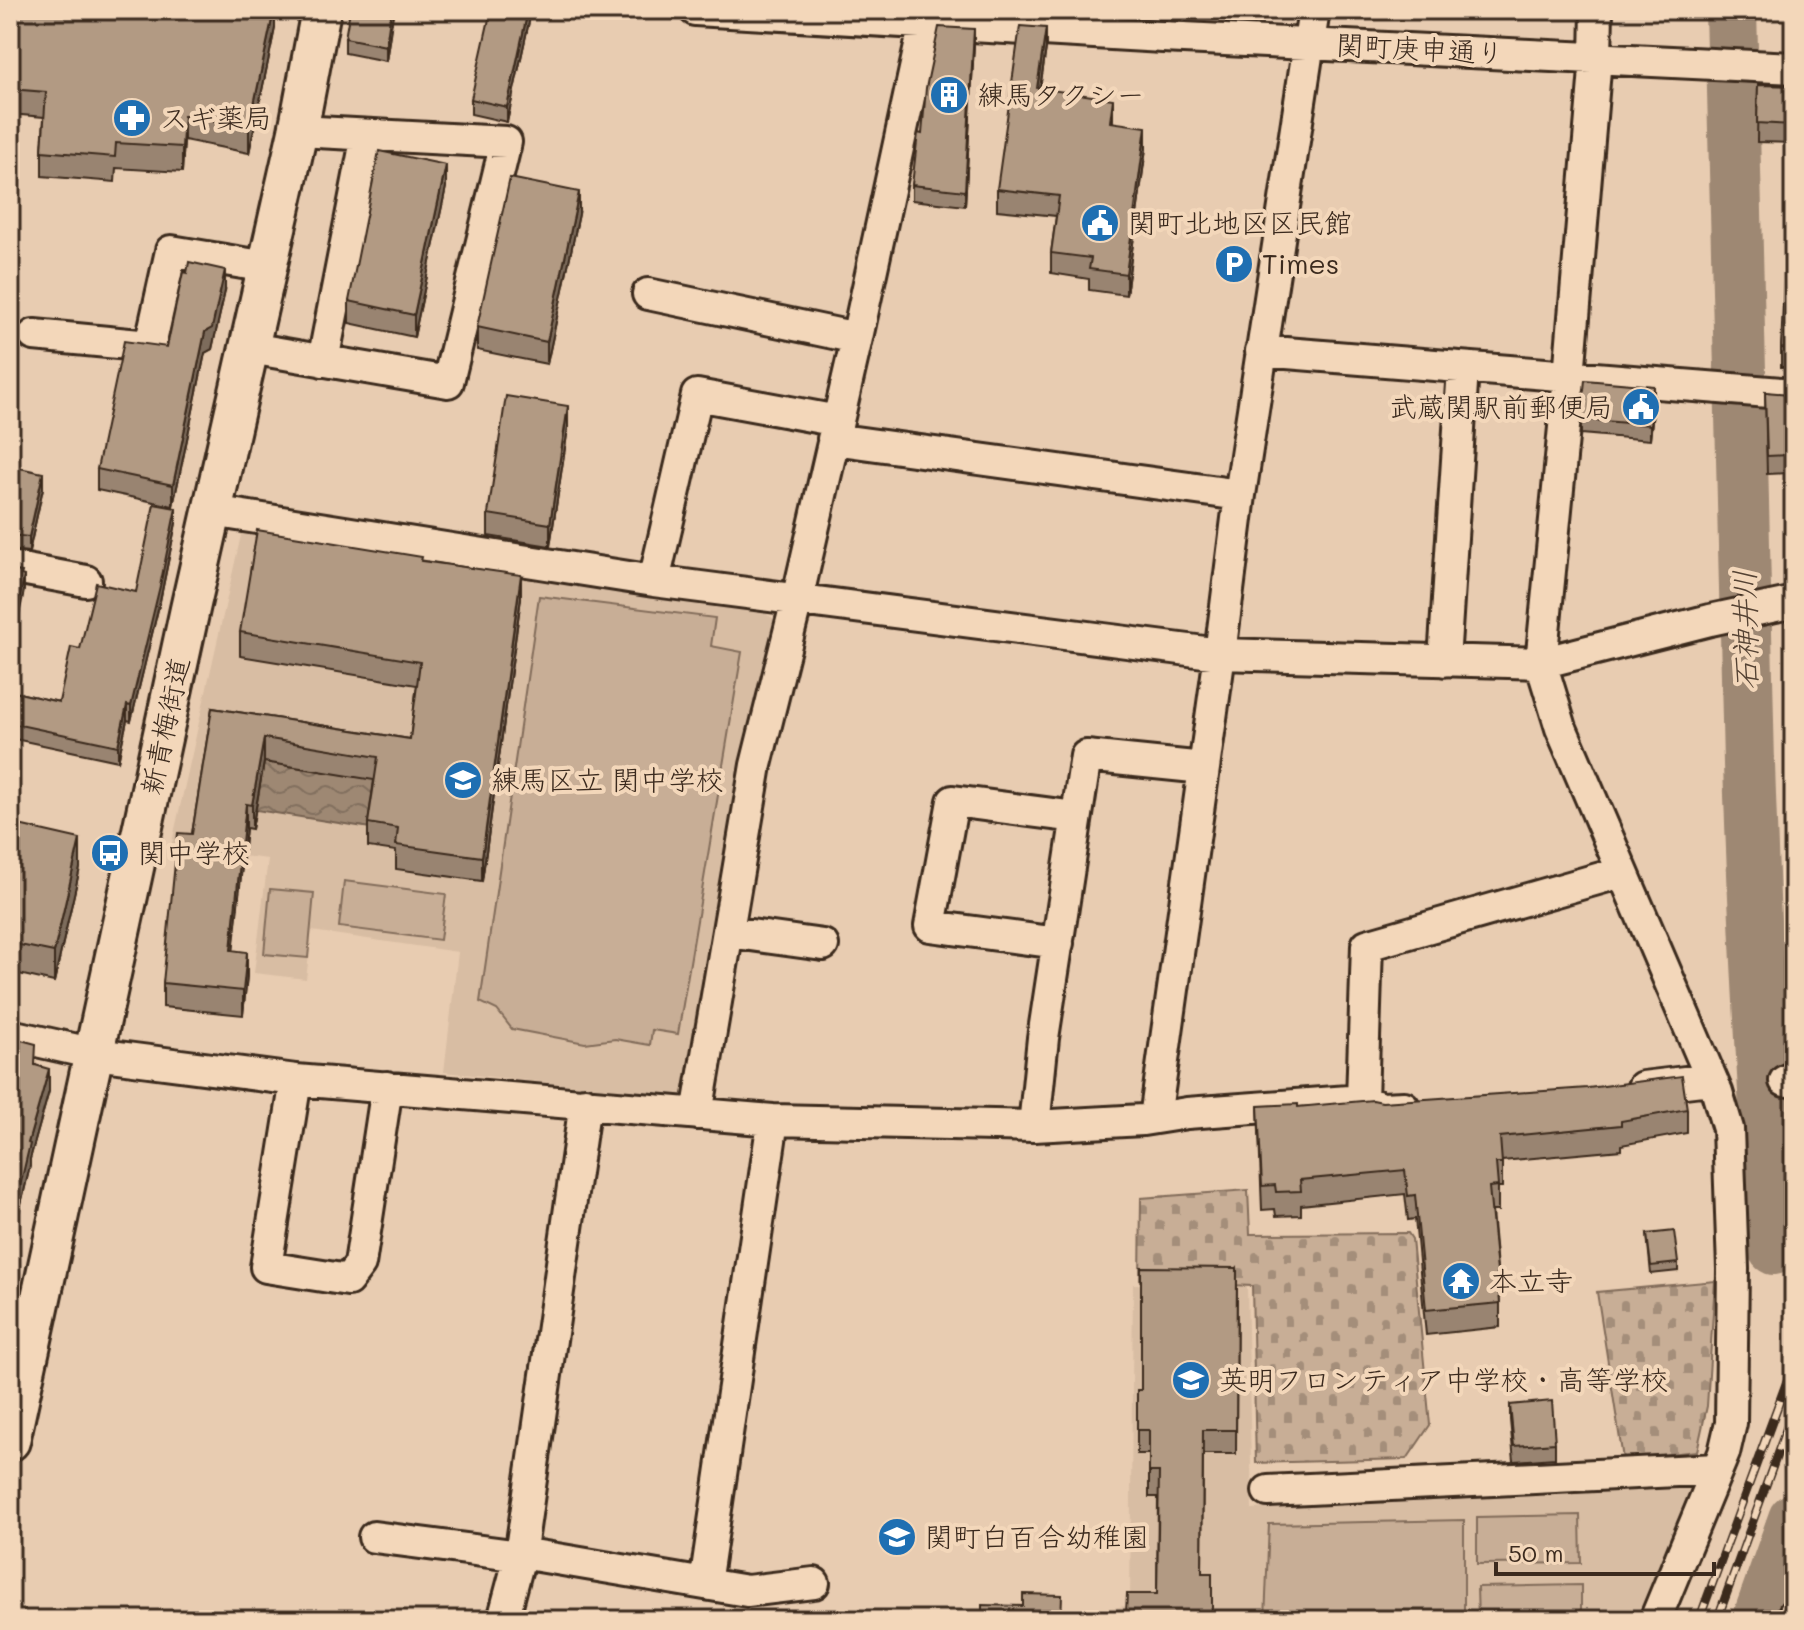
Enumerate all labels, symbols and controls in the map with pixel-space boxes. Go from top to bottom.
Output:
street label: 関町庚申通り [1335,26,1505,70]
building icon: 練馬タクシー [928,74,970,116]
place label: 練馬タクシー [977,76,1144,112]
pharmacy icon: スギ薬局 [111,97,153,139]
place label: スギ薬局 [160,99,272,135]
public building icon: 関町北地区区民館 [1079,202,1121,244]
place label: 関町北地区区民館 [1128,204,1352,240]
parking icon: Times [1213,243,1255,285]
place label: Times [1262,245,1339,281]
public building icon: 武蔵関駅前郵便局 [1620,386,1662,428]
place label: 武蔵関駅前郵便局 [1389,388,1613,424]
water label: 石神井川 [1723,570,1765,690]
street label: 新青梅街道 [132,654,196,798]
school or university icon: 練馬区立 関中学校 [442,759,484,801]
place label: 練馬区立 関中学校 [491,761,724,797]
bus stop icon: 関中学校 [89,832,131,874]
place label: 関中学校 [138,834,250,870]
temple icon: 本立寺 [1440,1260,1482,1302]
place label: 本立寺 [1489,1262,1573,1298]
school or university icon: 英明フロンティア中学校・高等学校 [1170,1359,1212,1401]
place label: 英明フロンティア中学校・高等学校 [1219,1361,1669,1397]
school or university icon: 関町白百合幼稚園 [876,1516,918,1558]
place label: 関町白百合幼稚園 [925,1518,1149,1554]
scale bar [1496,1526,1714,1576]
text: 50 m [1508,1537,1564,1568]

